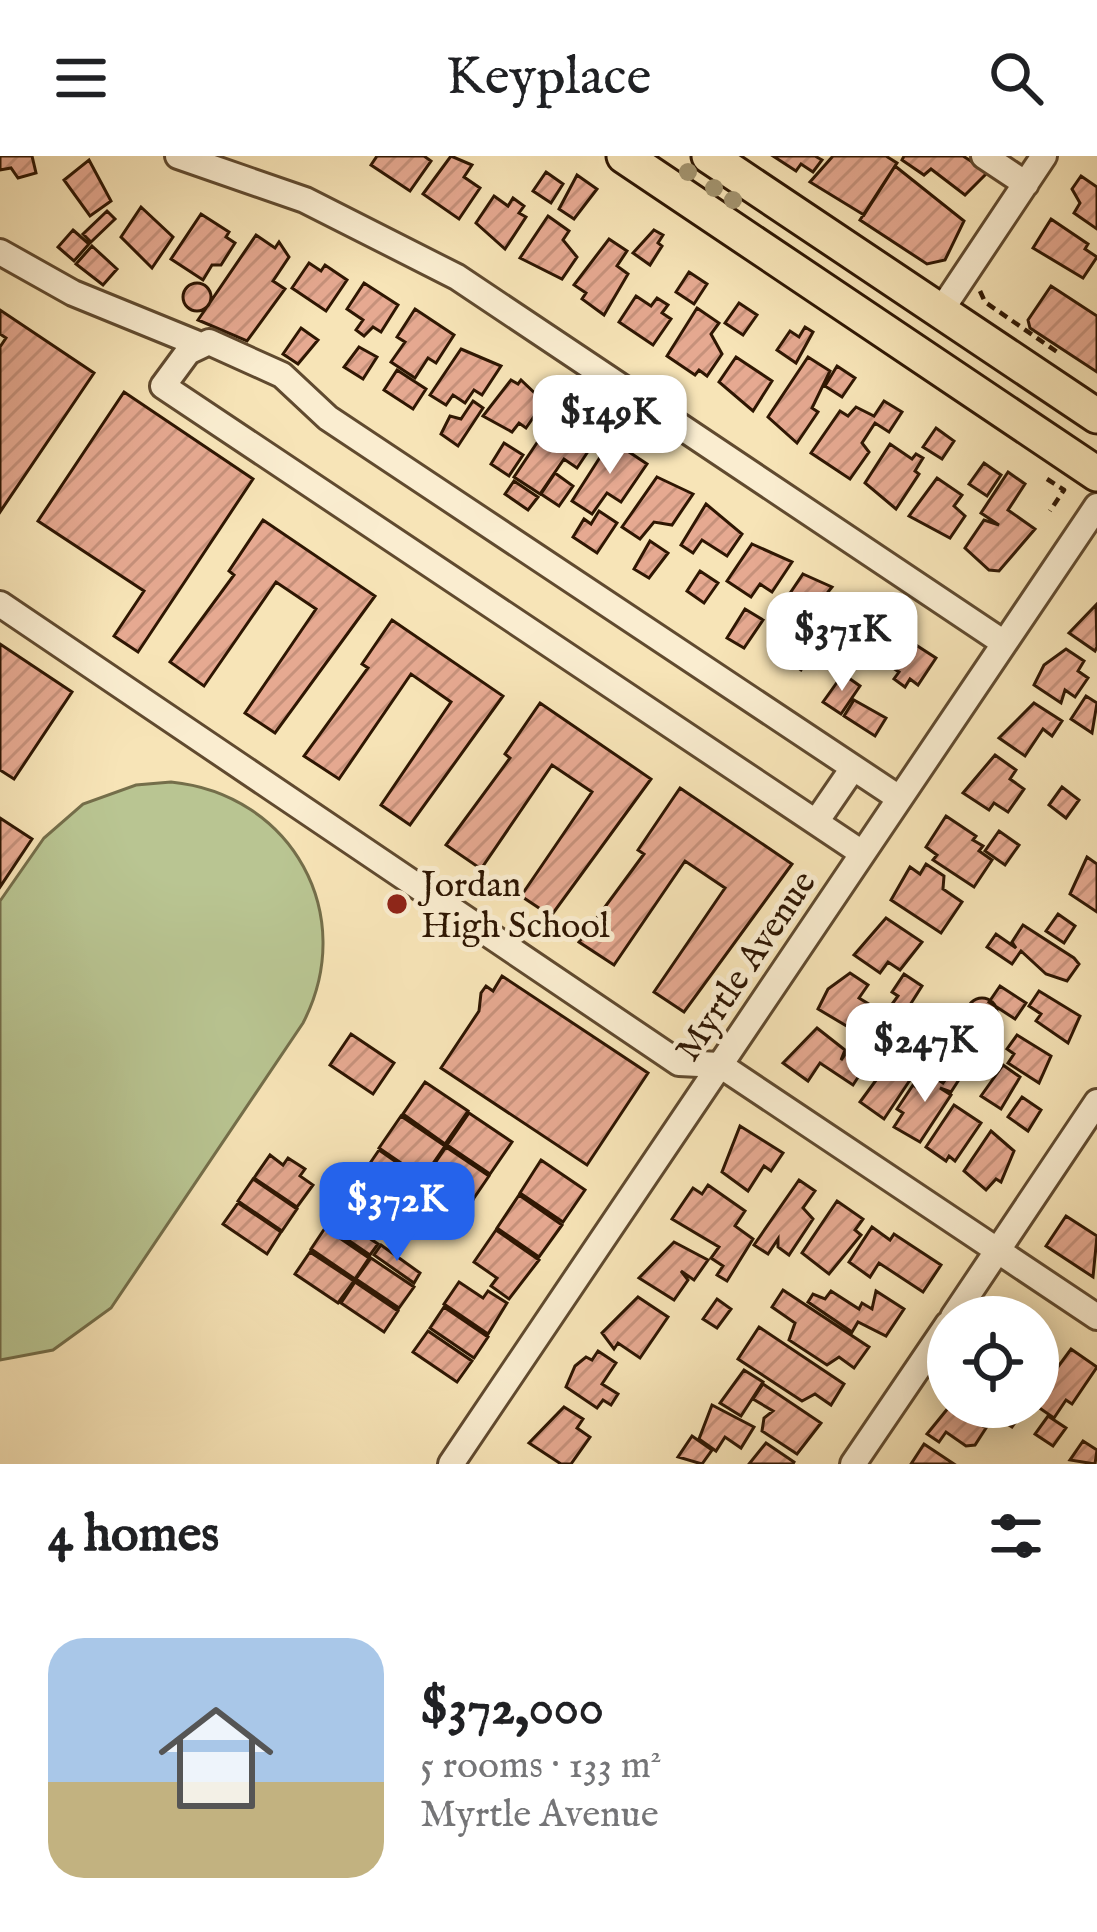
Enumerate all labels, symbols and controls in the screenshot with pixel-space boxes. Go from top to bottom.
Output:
text: Keyplace [446,44,651,113]
icon: menu [48,45,114,111]
icon: search [983,45,1049,111]
pin: $149K [526,375,694,477]
text: $149K [560,389,660,438]
pin: $371K [758,592,926,694]
text: $371K [793,606,891,655]
street label: Myrtle Avenue [666,862,827,1071]
place label: Jordan High School [417,863,610,950]
marker: Jordan High School [384,891,410,917]
pin: $247K [841,1003,1009,1105]
text: $247K [873,1017,977,1066]
pin: $372K [313,1162,481,1264]
text: $372K [347,1176,447,1225]
map controls [927,1296,1059,1428]
button: locate [927,1296,1059,1428]
icon: filters [983,1503,1049,1569]
text: 4 homes [48,1504,219,1569]
text: $372,000 [420,1677,604,1742]
icon: home [144,1686,288,1830]
text: 5 rooms · 133 m² [420,1742,662,1791]
text: Myrtle Avenue [420,1791,659,1840]

